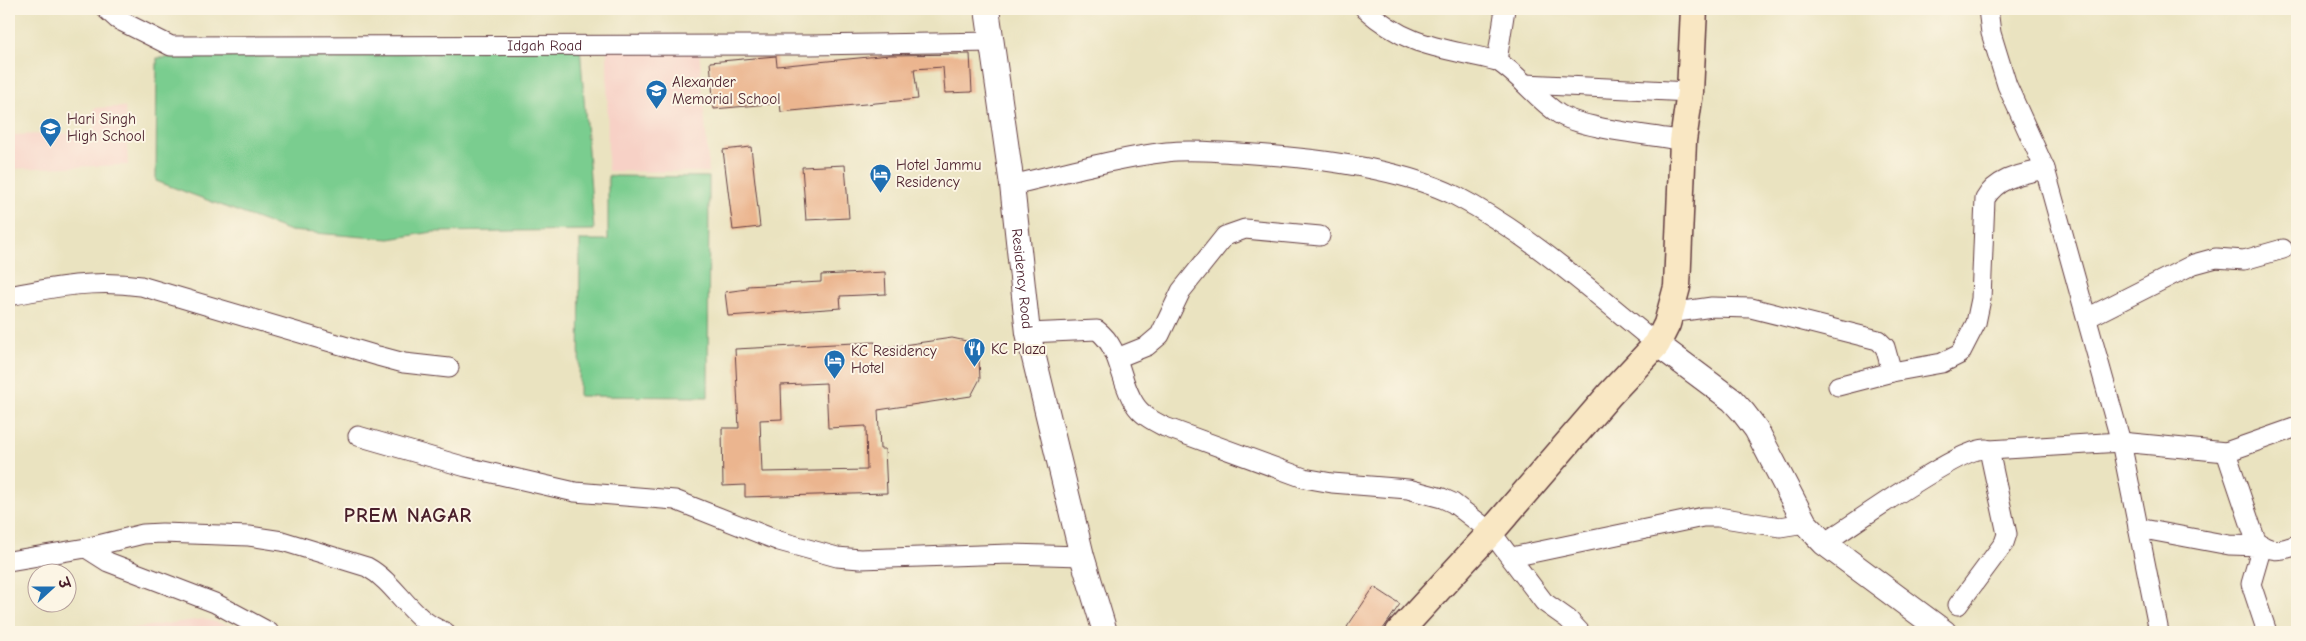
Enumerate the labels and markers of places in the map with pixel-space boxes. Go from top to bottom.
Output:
place label: Alexander Memorial School [672,73,781,108]
school or university icon: Alexander Memorial School [644,79,668,110]
place label: Hari Singh High School [67,110,145,145]
school or university icon: Hari Singh High School [39,116,63,147]
place label: Hotel Jammu Residency [896,156,981,191]
hotel icon: Hotel Jammu Residency [868,162,892,193]
restaurant icon: KC Plaza [963,337,987,368]
place label: KC Plaza [991,340,1046,358]
place label: KC Residency Hotel [851,342,937,377]
hotel icon: KC Residency Hotel [823,348,847,379]

